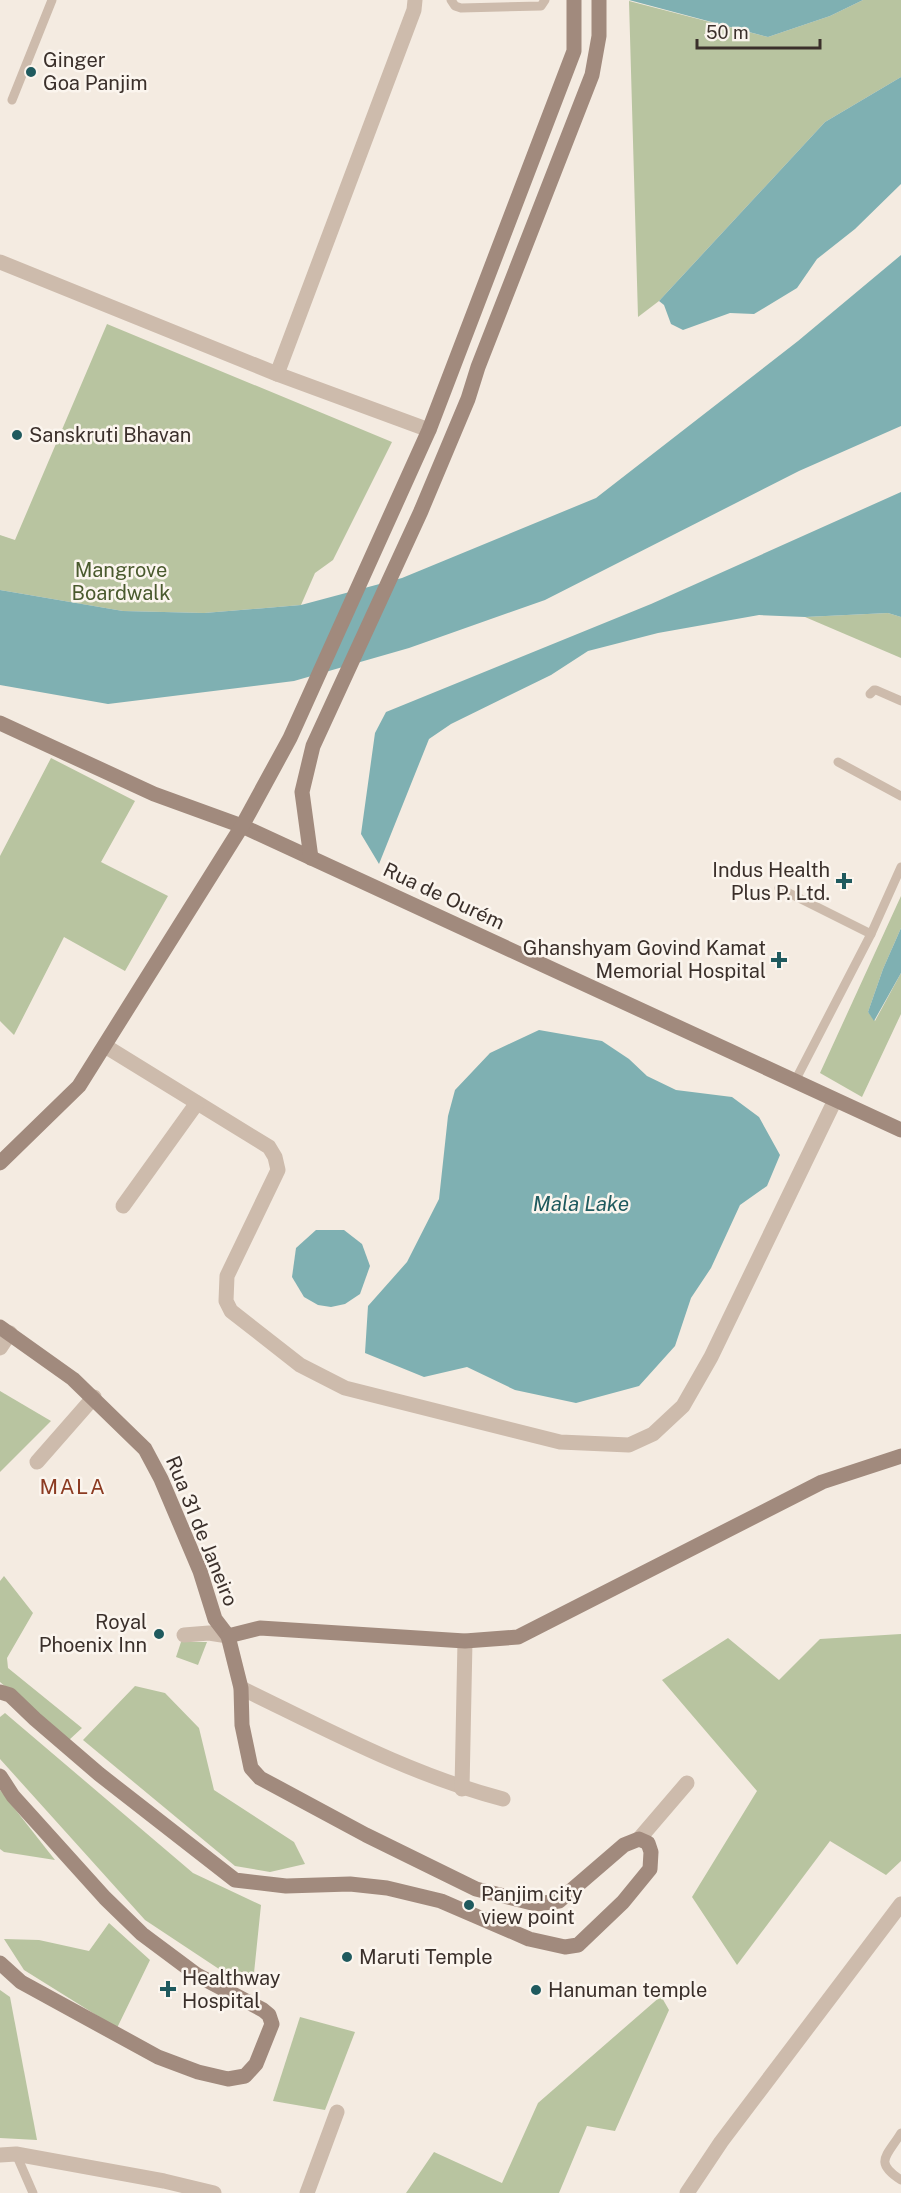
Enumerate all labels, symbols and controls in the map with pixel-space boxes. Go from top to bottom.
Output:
scale bar [697,12,820,50]
text: 50 m [706,22,749,43]
place label: Ginger Goa Panjim [43,48,148,95]
marker: Ginger Goa Panjim [24,65,38,79]
place label: Sanskruti Bhavan [29,423,191,447]
marker: Sanskruti Bhavan [10,428,24,442]
park label: Mangrove Boardwalk [72,558,170,605]
street label: Rua de Ourém [379,857,509,935]
place label: Indus Health Plus P. Ltd. [712,858,830,905]
marker: Indus Health Plus P. Ltd. [835,872,853,890]
place label: Ghanshyam Govind Kamat Memorial Hospital [523,936,766,983]
marker: Ghanshyam Govind Kamat Memorial Hospital [770,951,788,969]
water label: Mala Lake [533,1191,629,1216]
street label: Rua 31 de Janeiro [161,1452,243,1610]
district label: MALA [40,1474,106,1499]
place label: Royal Phoenix Inn [39,1610,147,1657]
marker: Royal Phoenix Inn [152,1627,166,1641]
place label: Panjim city view point [481,1882,583,1929]
marker: Panjim city view point [462,1898,476,1912]
place label: Maruti Temple [359,1945,493,1969]
marker: Maruti Temple [340,1950,354,1964]
place label: Healthway Hospital [182,1966,281,2013]
place label: Hanuman temple [548,1978,707,2002]
marker: Healthway Hospital [159,1980,177,1998]
marker: Hanuman temple [529,1983,543,1997]

